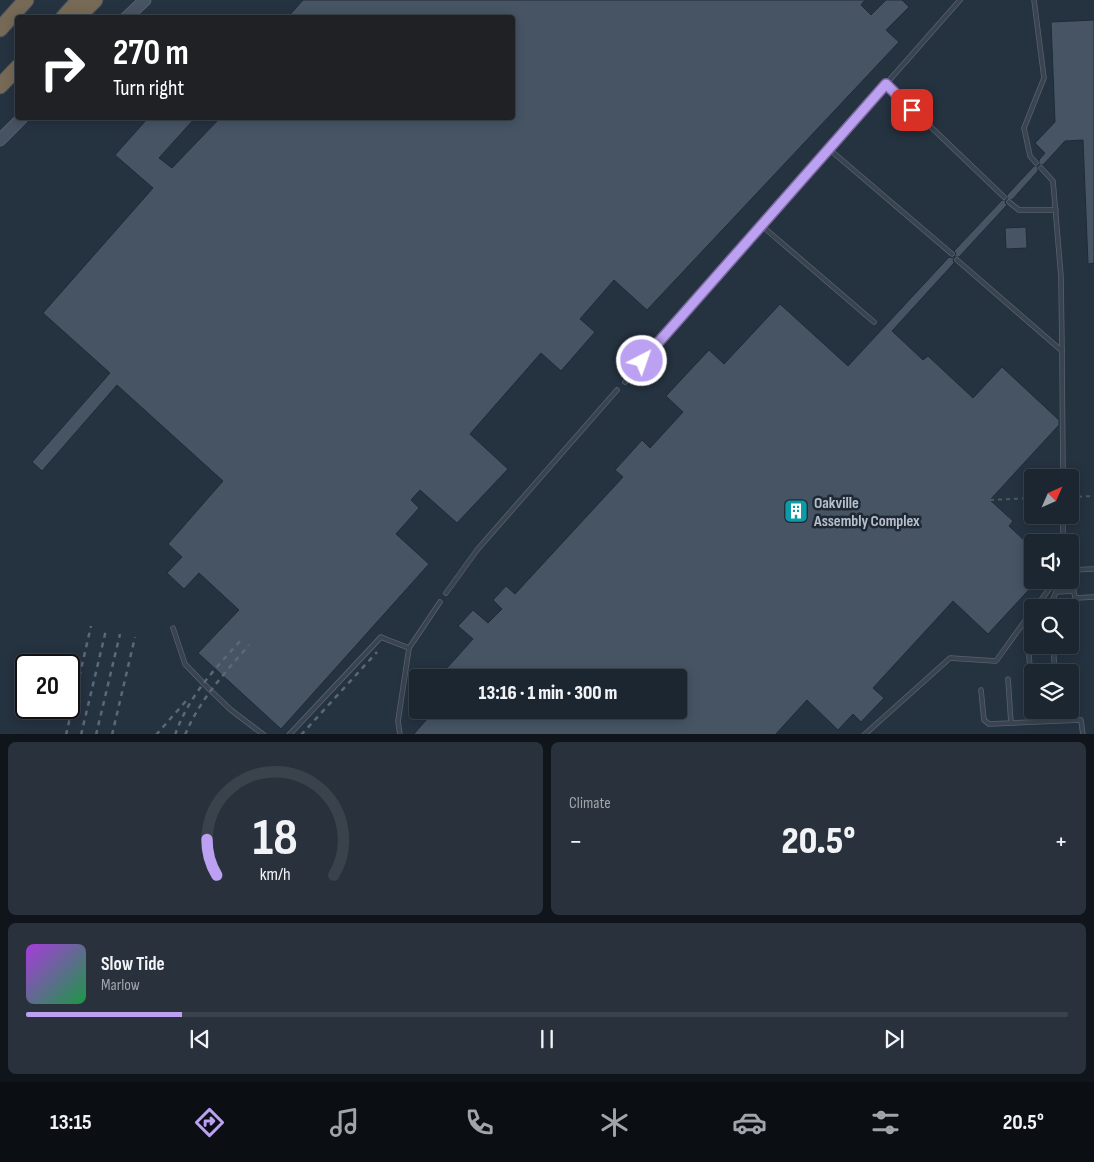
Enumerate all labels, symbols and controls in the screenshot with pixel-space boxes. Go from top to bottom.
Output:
text: 270 m [113,32,189,75]
icon: right [30,35,95,100]
text: Turn right [113,75,184,102]
pin [891,89,933,131]
icon: arrive [898,96,926,124]
position arrow [615,334,667,386]
north arrow [1024,469,1079,524]
map controls [1024,469,1079,719]
place label: Oakville Assembly Complex [813,494,920,531]
building icon: Oakville Assembly Complex [783,498,809,524]
button: sound [1024,534,1079,589]
button: search [1024,599,1079,654]
speed limit sign: 20 [15,654,80,719]
button: layers [1024,664,1079,719]
text: 13:16 · 1 min · 300 m [479,682,617,705]
text: Climate [569,794,611,813]
text: 18 [253,807,298,870]
text: 20.5° [782,819,855,864]
text: − [569,825,583,858]
text: + [1054,825,1068,858]
text: km/h [260,864,291,885]
text: Slow Tide [101,953,165,976]
text: Marlow [101,976,140,995]
icon: previous [186,1025,214,1053]
icon: pause [533,1025,561,1053]
icon: next [880,1025,908,1053]
icon: directions [192,1105,227,1140]
icon: music [327,1105,362,1140]
icon: phone [462,1105,497,1140]
icon: climate [597,1105,632,1140]
icon: car [732,1105,767,1140]
icon: filters [868,1105,903,1140]
text: 13:15 [50,1109,92,1136]
text: 20.5° [1003,1109,1044,1136]

